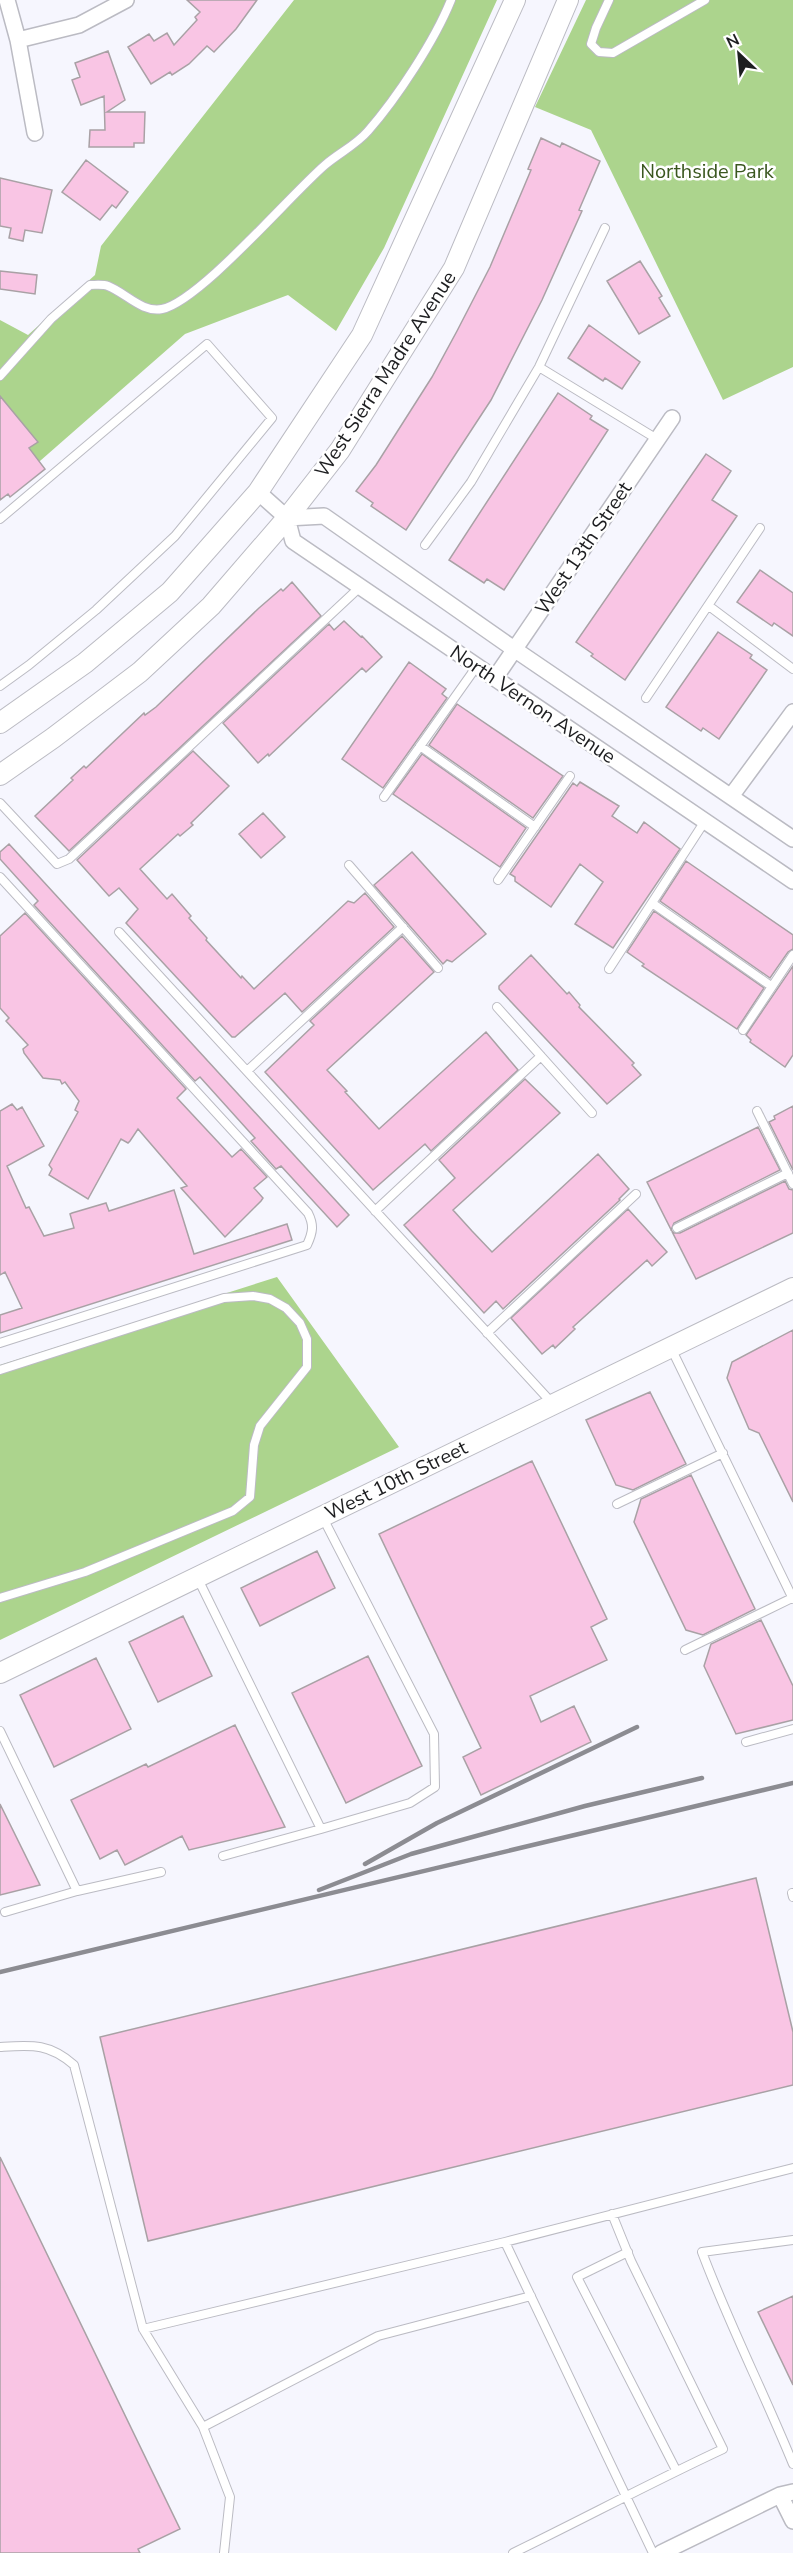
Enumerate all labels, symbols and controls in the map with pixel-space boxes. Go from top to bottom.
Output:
north arrow [709,24,769,84]
text: N [723,29,743,54]
park label: Northside Park [640,158,775,185]
street label: West Sierra Madre Avenue [308,266,462,483]
street label: West 13th Street [529,476,639,620]
street label: North Vernon Avenue [445,639,621,770]
street label: West 10th Street [321,1434,473,1527]

